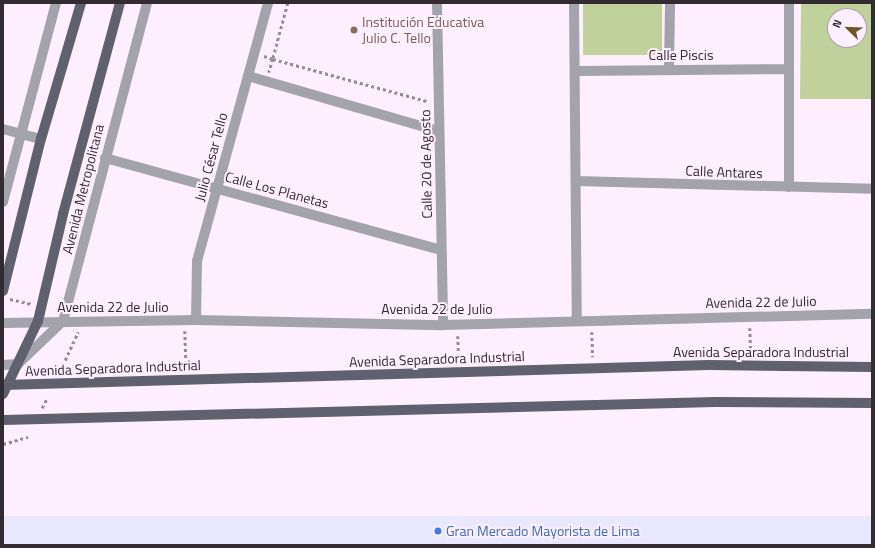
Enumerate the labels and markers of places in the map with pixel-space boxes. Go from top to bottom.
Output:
place label: Institución Educativa Julio C. Tello [362,14,484,46]
marker: Institución Educativa Julio C. Tello [349,25,359,35]
place label: Gran Mercado Mayorista de Lima [446,523,640,539]
marker: Gran Mercado Mayorista de Lima [433,526,443,536]

